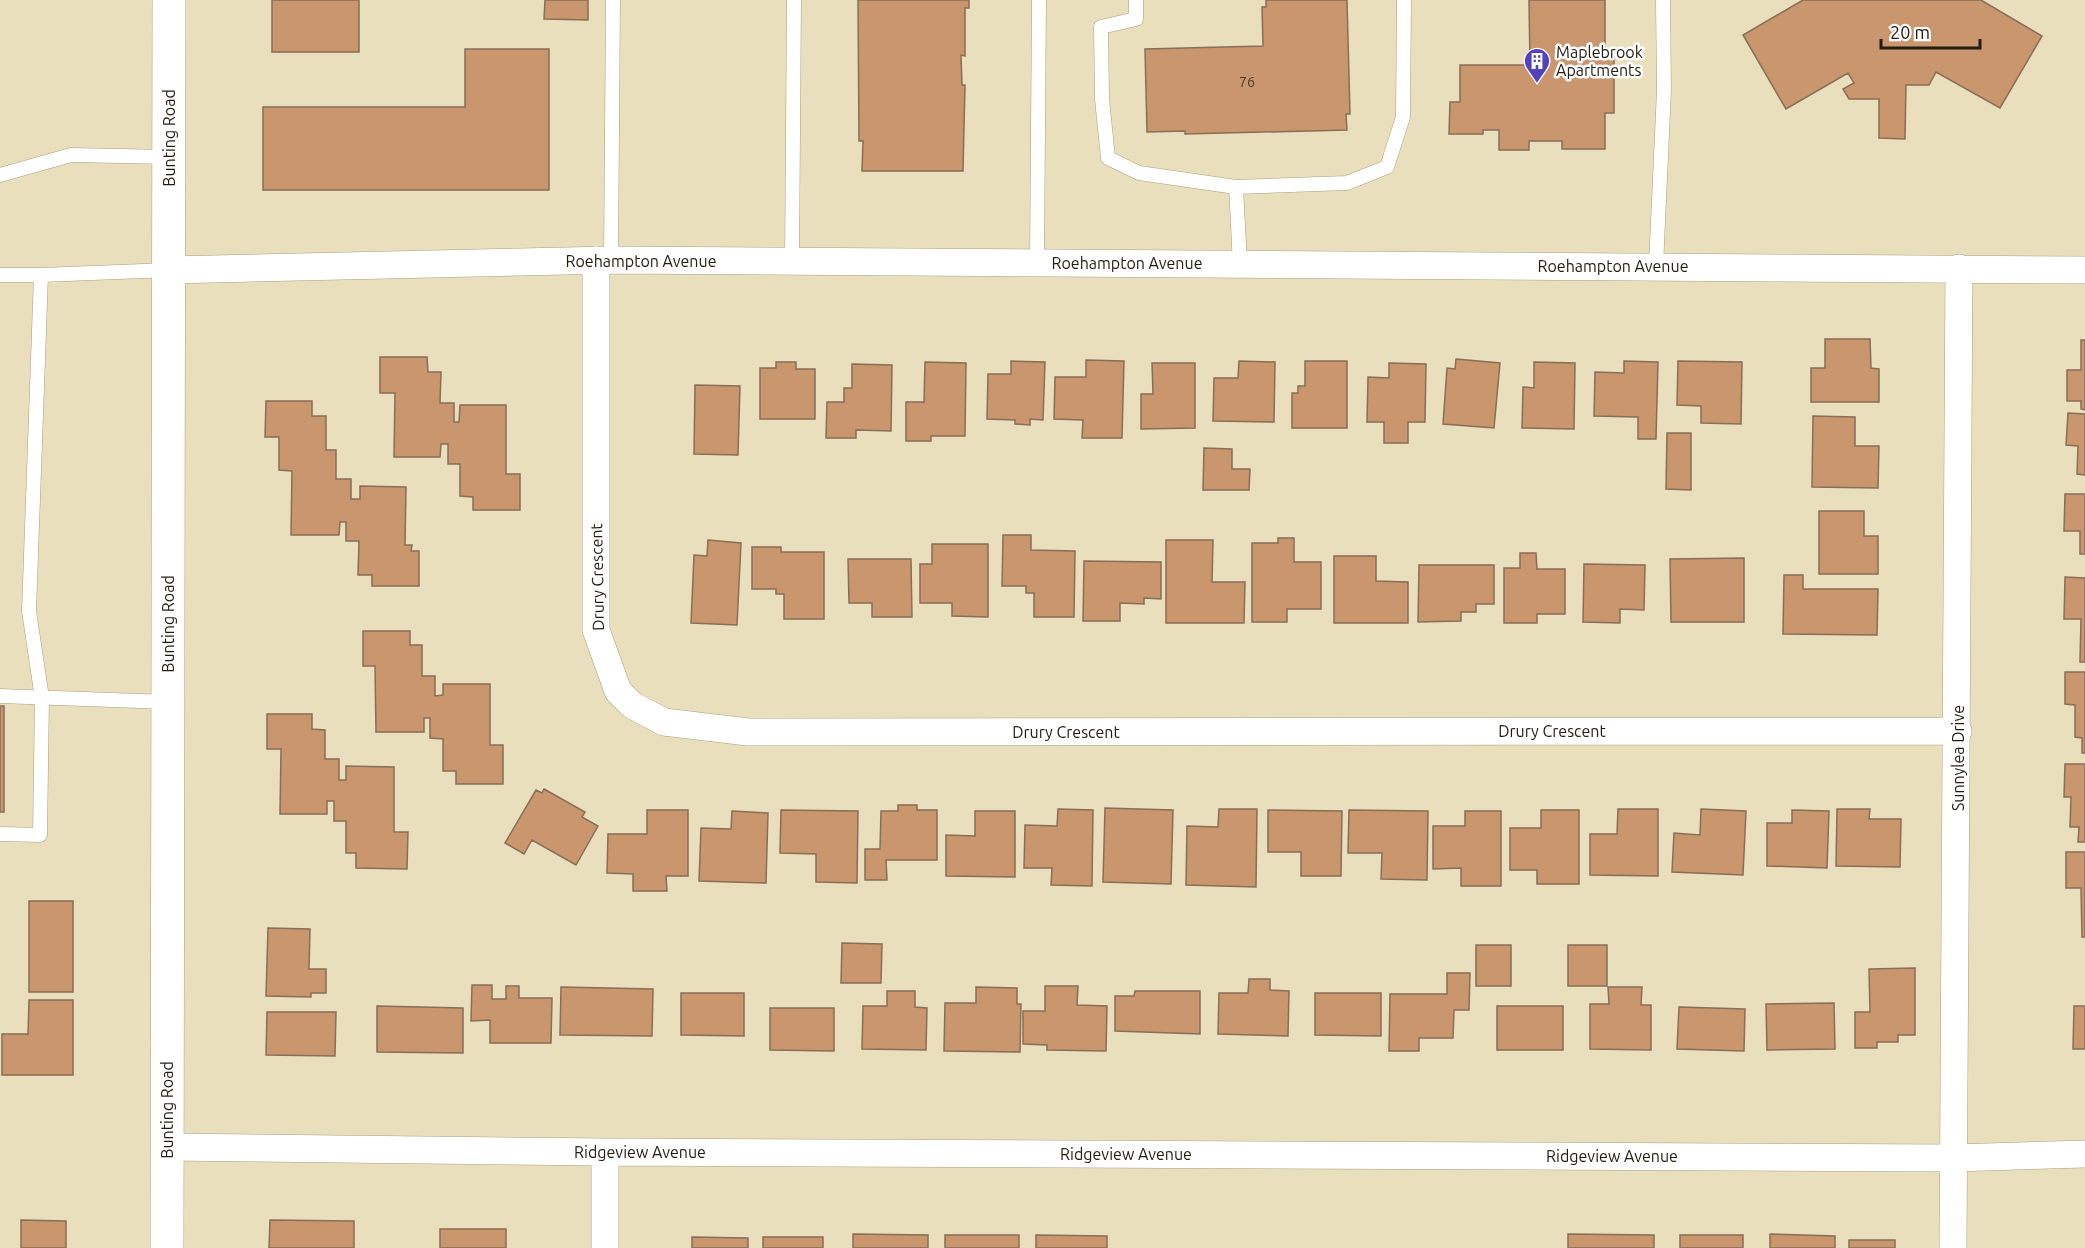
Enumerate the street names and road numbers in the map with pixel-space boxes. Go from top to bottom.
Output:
street label: Bunting Road [160,89,178,187]
street label: Roehampton Avenue [566,252,716,270]
street label: Roehampton Avenue [1052,254,1202,272]
street label: Roehampton Avenue [1538,257,1688,275]
street label: Drury Crescent [587,522,607,631]
street label: Bunting Road [159,575,177,673]
street label: Sunnylea Drive [1949,705,1967,811]
street label: Drury Crescent [1498,722,1606,740]
street label: Drury Crescent [1012,723,1120,741]
street label: Bunting Road [158,1061,176,1159]
street label: Ridgeview Avenue [574,1143,706,1161]
street label: Ridgeview Avenue [1060,1145,1192,1163]
street label: Ridgeview Avenue [1546,1147,1678,1165]

